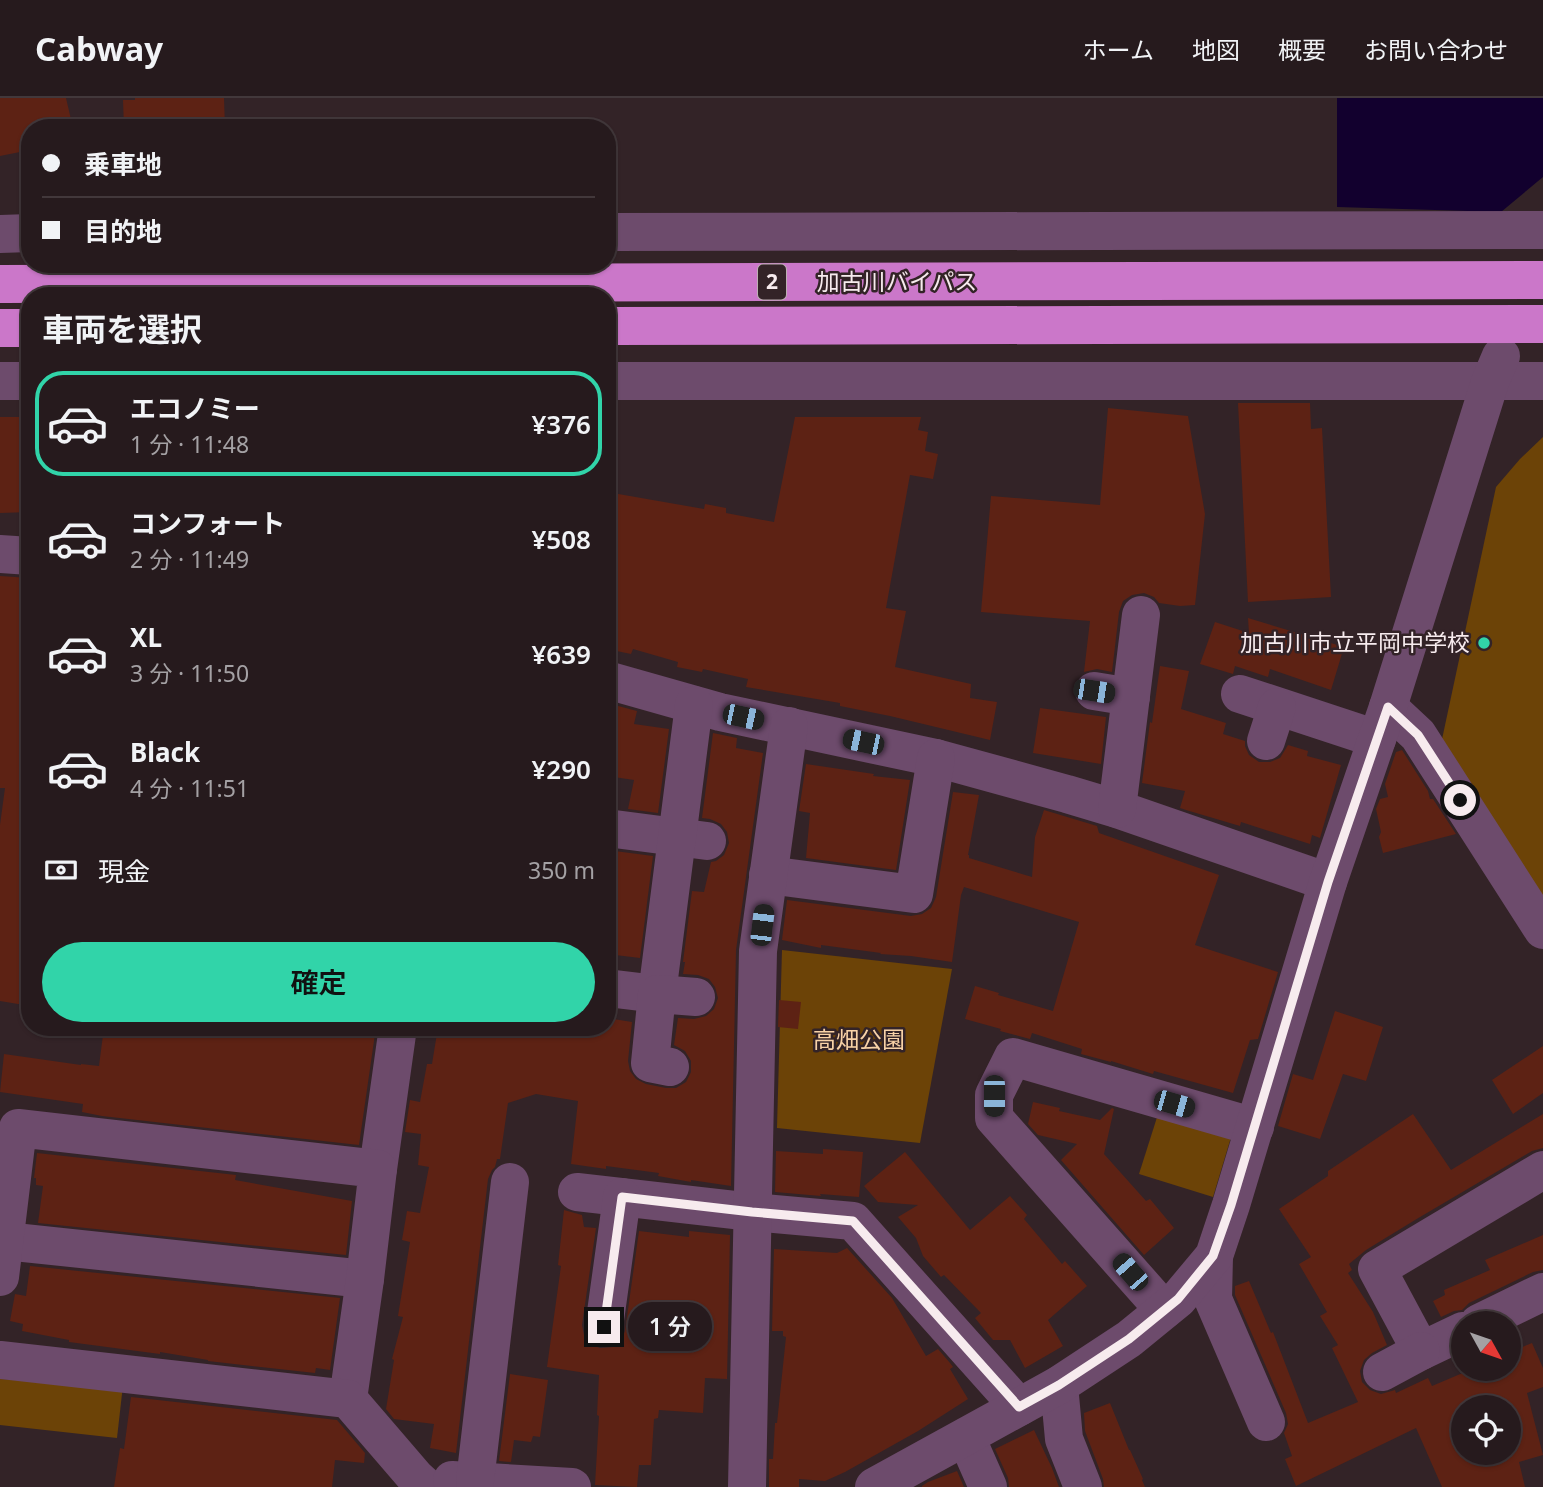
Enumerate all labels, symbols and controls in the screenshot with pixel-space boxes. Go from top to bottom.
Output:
text: Cabway [35,26,163,71]
text: ホーム [1083,33,1154,66]
text: 地図 [1192,33,1240,66]
text: 概要 [1278,33,1326,66]
text: お問い合わせ [1364,33,1508,66]
text: 乗車地 [84,146,162,182]
text: 目的地 [84,213,162,249]
road number: 2 [758,264,786,300]
street label: 加古川バイパス [817,265,977,297]
text: 車両を選択 [42,307,202,350]
text: エコノミー [130,390,260,426]
icon: car [46,392,109,455]
text: ¥376 [532,406,591,442]
text: 1 分 · 11:48 [130,428,249,460]
text: コンフォート [130,505,285,541]
icon: car [46,507,109,570]
text: ¥508 [532,521,591,557]
text: 2 分 · 11:49 [130,543,249,575]
text: XL [130,619,162,655]
icon: car [46,622,109,685]
place label: 加古川市立平岡中学校 [1240,626,1470,658]
marker: 加古川市立平岡中学校 [1476,635,1492,651]
text: ¥639 [532,636,591,672]
text: 3 分 · 11:50 [130,657,249,689]
car [1072,677,1117,705]
car [721,702,766,732]
car [841,727,886,757]
text: Black [130,734,200,770]
icon: car [46,737,109,800]
text: ¥290 [532,751,591,787]
text: 4 分 · 11:51 [130,772,249,804]
route start [1444,784,1476,816]
icon: cash [42,851,80,889]
text: 現金 [98,853,150,889]
text: 350 m [528,854,595,886]
car [750,903,775,947]
button: 確定 [42,942,595,1022]
park label: 高畑公園 [813,1023,905,1055]
car [984,1075,1005,1117]
car [1151,1088,1198,1120]
car [1109,1249,1152,1295]
callout: 1 分 [628,1302,712,1352]
text: 1 分 [649,1310,691,1342]
route end [588,1311,620,1343]
north arrow [1451,1311,1521,1381]
map controls [1451,1311,1521,1465]
button: locate [1451,1395,1521,1465]

